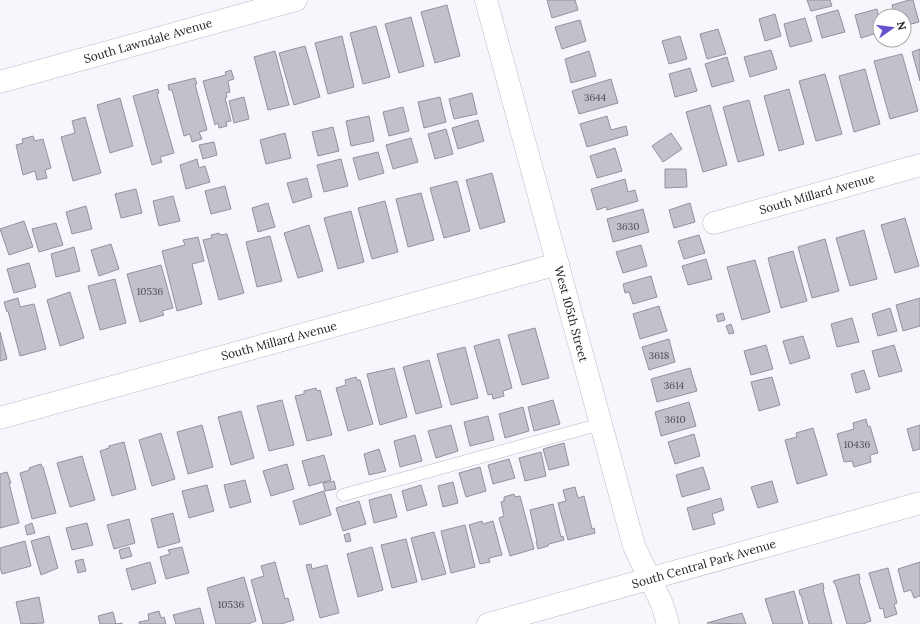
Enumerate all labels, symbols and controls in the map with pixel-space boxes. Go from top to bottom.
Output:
north arrow [872,8,912,48]
street label: South Lawndale Avenue [82,15,214,66]
text: N [894,20,910,32]
house number: 3644 [584,91,607,104]
street label: South Millard Avenue [757,170,877,217]
house number: 3630 [616,220,640,233]
street label: West 105th Street [551,264,592,364]
house number: 10536 [137,285,164,298]
street label: South Millard Avenue [219,318,339,363]
house number: 3618 [649,349,670,362]
house number: 3614 [664,379,685,392]
house number: 3610 [664,413,686,426]
house number: 10436 [844,438,871,451]
street label: South Central Park Avenue [630,536,778,591]
house number: 10536 [218,598,245,611]

